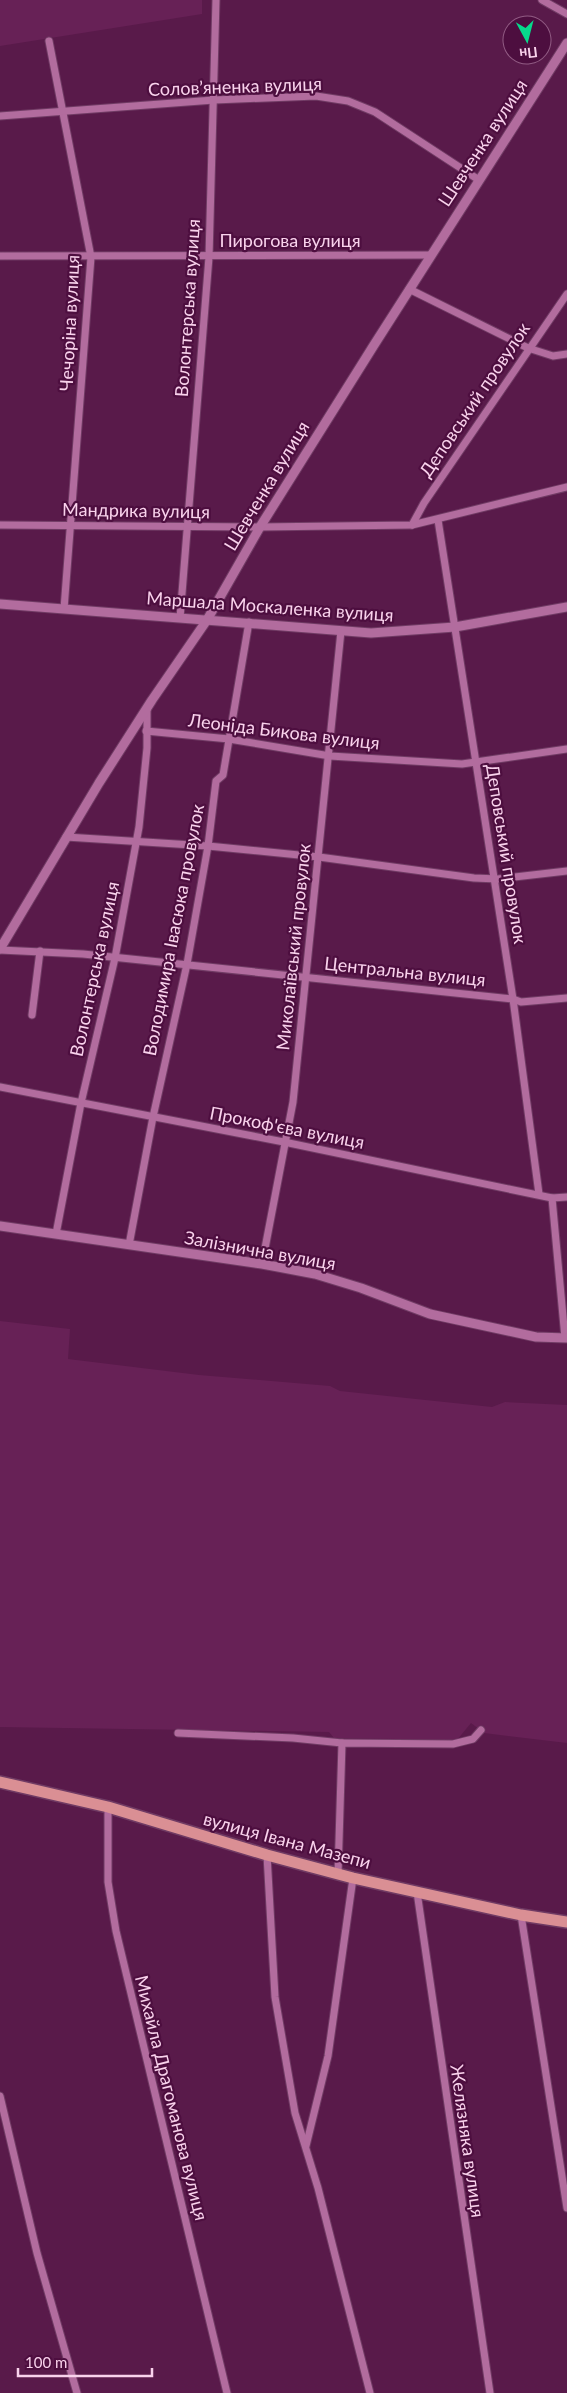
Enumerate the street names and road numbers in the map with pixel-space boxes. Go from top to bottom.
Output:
street label: Солов’яненка вулиця [148,72,322,100]
street label: Шевченка вулиця [433,75,531,210]
street label: Волонтерська вулиця [170,218,204,398]
street label: Пирогова вулиця [219,229,361,251]
street label: Чечоріна вулиця [54,254,84,392]
street label: Деповський провулок [414,317,535,481]
street label: Шевченка вулиця [219,417,313,554]
street label: Мандрика вулиця [62,498,210,522]
street label: Маршала Москаленка вулиця [146,586,394,626]
street label: Леоніда Бикова вулиця [186,708,381,754]
street label: Деповський провулок [482,762,532,946]
street label: Володимира Івасюка провулок [138,801,208,1058]
street label: Миколаївський провулок [271,842,315,1051]
street label: Волонтерська вулиця [65,879,123,1058]
street label: Центральна вулиця [323,952,487,990]
street label: Прокоф'єва вулиця [208,1101,366,1153]
street label: Залізнична вулиця [183,1226,338,1274]
street label: вулиця Івана Мазепи [201,1807,373,1873]
street label: Михайла Драгоманова вулиця [131,1973,213,2223]
street label: Желязняка вулиця [446,2063,490,2219]

